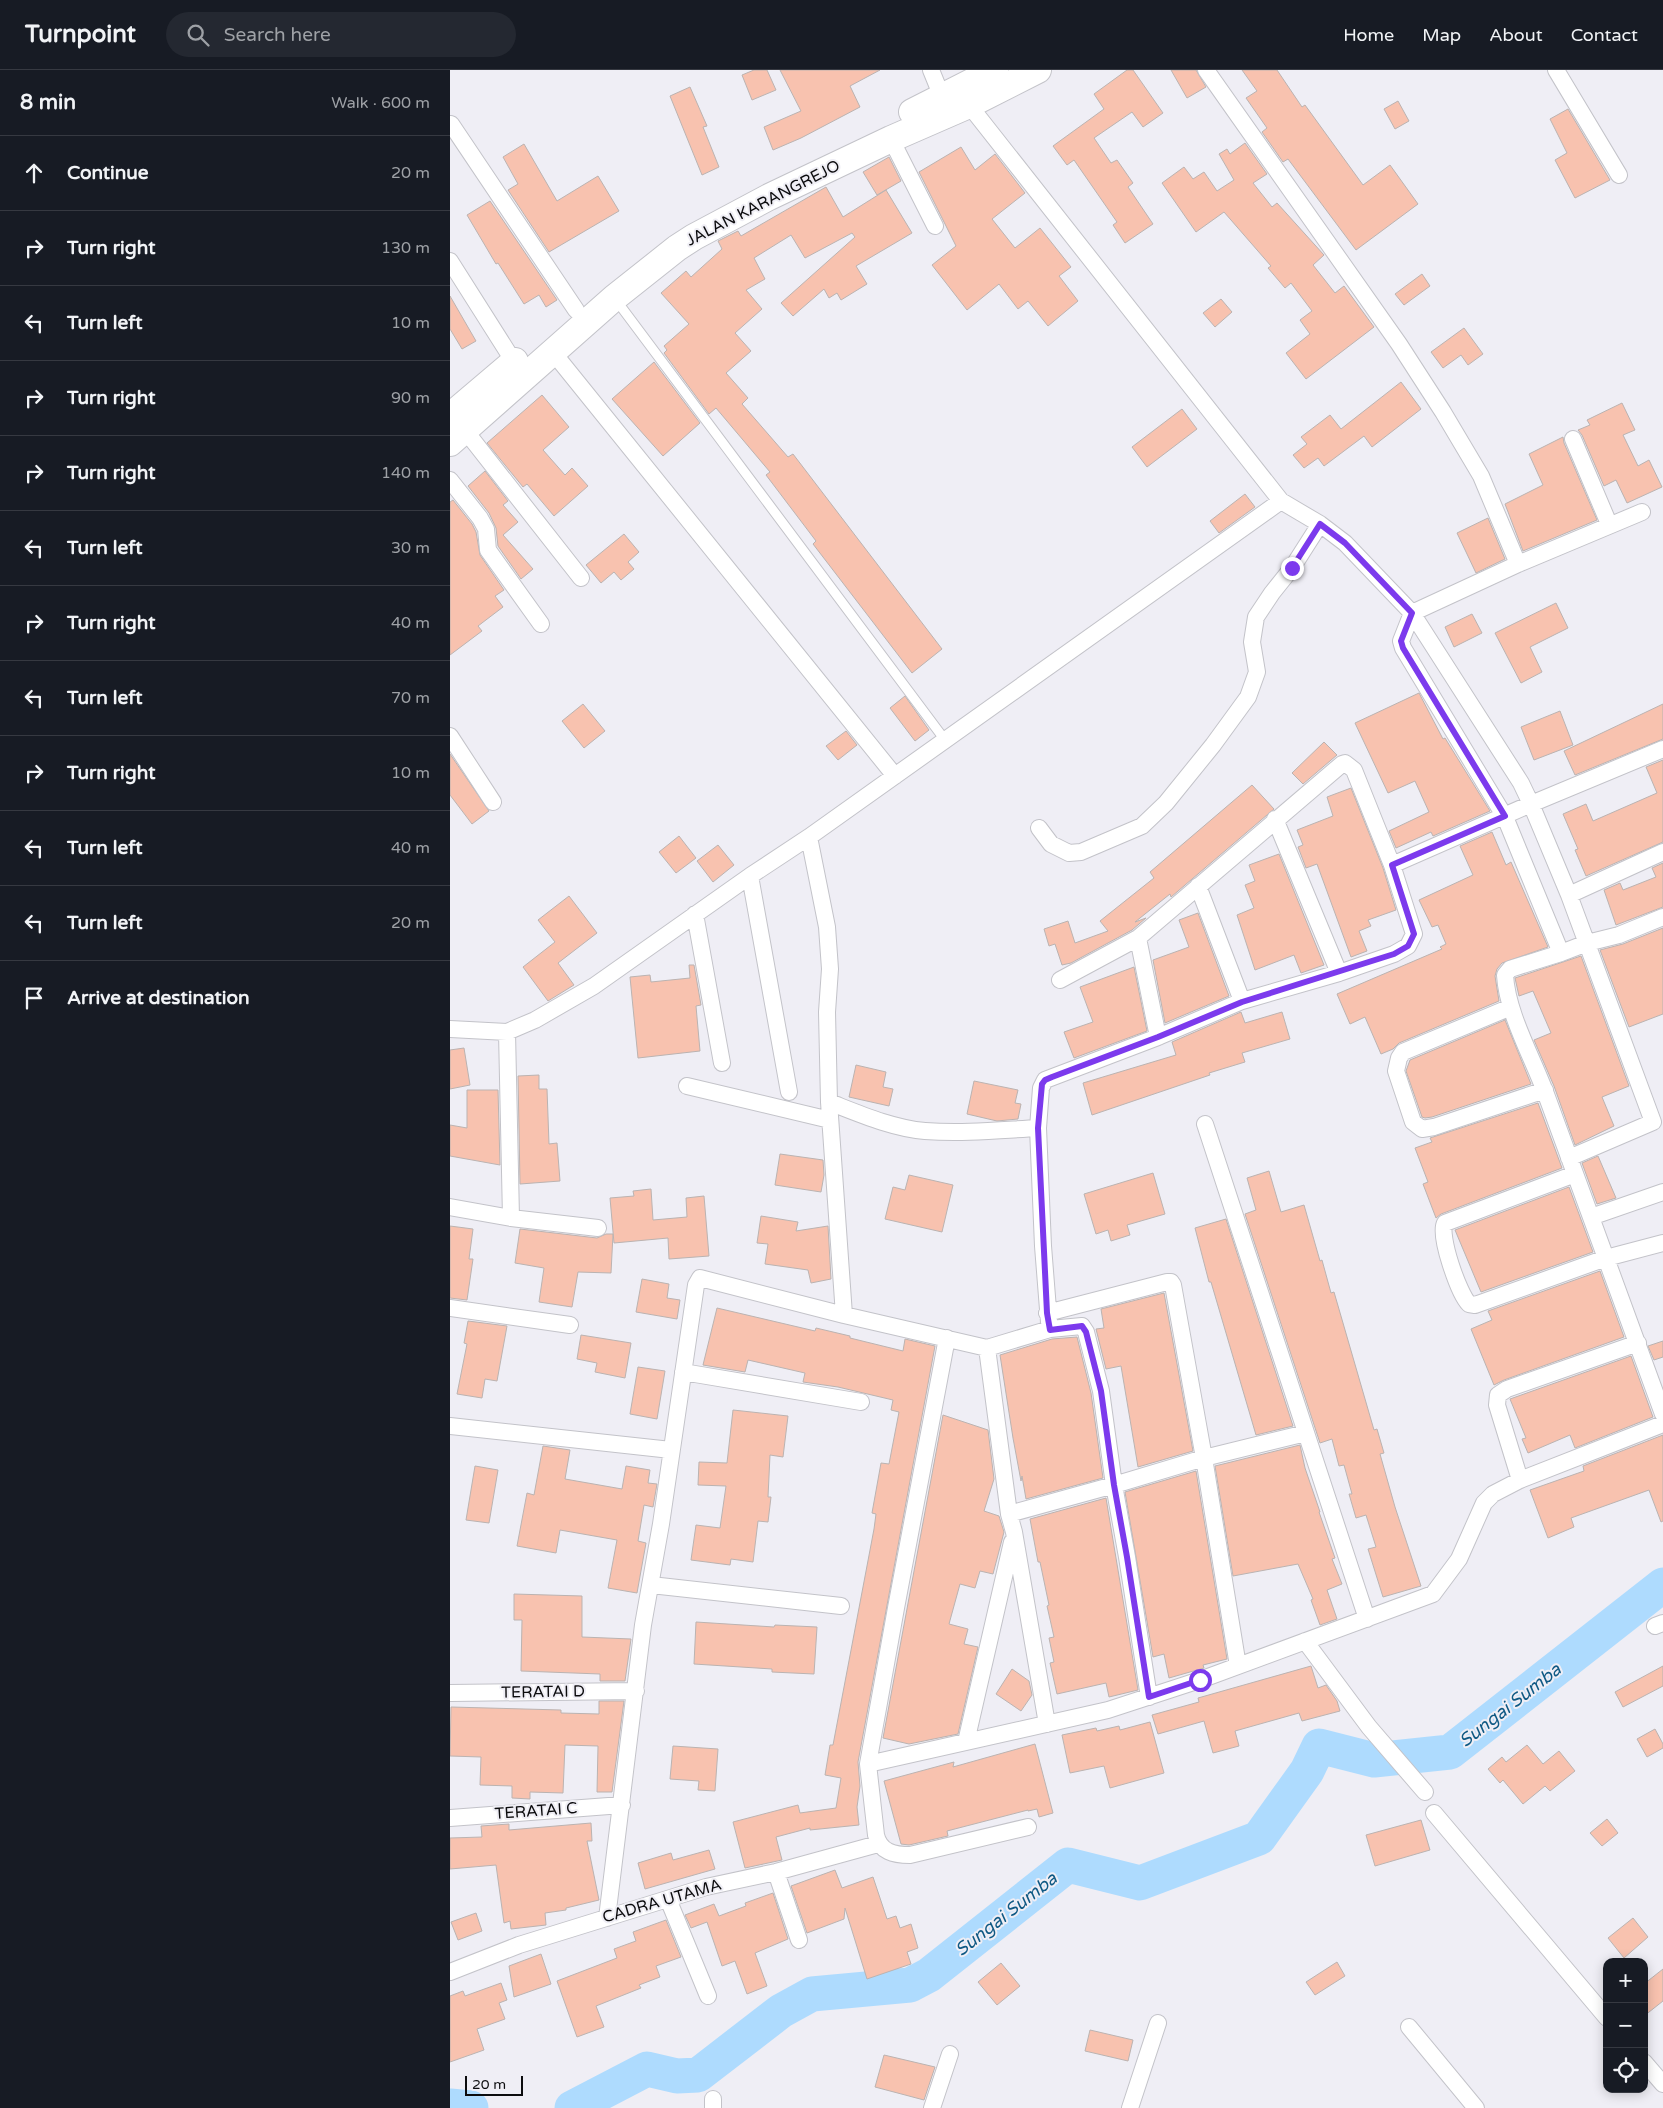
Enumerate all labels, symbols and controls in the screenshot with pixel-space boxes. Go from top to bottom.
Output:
search box [166,12,516,57]
text: Turnpoint [25,20,136,49]
icon: search [184,21,212,49]
text: Search here [224,24,331,46]
text: Home [1343,24,1394,46]
text: Map [1422,24,1461,46]
text: About [1489,24,1543,46]
text: Contact [1571,24,1638,46]
text: 8 min [20,90,76,115]
text: Walk · 600 m [331,93,430,113]
street label: JALAN KARANGREJO [683,156,843,250]
icon: ahead [20,159,48,187]
text: Continue [67,162,149,184]
text: 20 m [391,163,430,183]
icon: right [20,234,48,262]
text: Turn right [67,237,155,259]
text: 130 m [381,238,430,258]
icon: left [20,309,48,337]
text: Turn left [67,312,143,334]
text: 10 m [391,313,430,333]
icon: right [20,384,48,412]
text: Turn right [67,387,155,409]
text: 90 m [391,388,430,408]
icon: right [20,459,48,487]
text: Turn right [67,462,155,484]
text: 140 m [381,463,430,483]
icon: left [20,534,48,562]
text: Turn left [67,537,143,559]
text: 30 m [391,538,430,558]
route end [1281,557,1304,580]
icon: right [20,609,48,637]
text: Turn right [67,612,155,634]
text: 40 m [391,613,430,633]
icon: left [20,684,48,712]
text: Turn left [67,687,143,709]
text: 70 m [391,688,430,708]
icon: right [20,759,48,787]
text: Turn right [67,762,155,784]
text: 10 m [391,763,430,783]
icon: left [20,834,48,862]
text: Turn left [67,837,143,859]
text: 40 m [391,838,430,858]
icon: left [20,909,48,937]
text: Turn left [67,912,143,934]
text: 20 m [391,913,430,933]
icon: arrive [20,984,48,1012]
text: Arrive at destination [67,987,250,1009]
water label: Sungai Sumba [1455,1658,1566,1752]
route start [1189,1669,1212,1692]
street label: TERATAI D [501,1681,585,1703]
street label: TERATAI C [494,1798,578,1824]
water label: Sungai Sumba [951,1867,1062,1961]
street label: CADRA UTAMA [600,1874,724,1928]
map controls [1603,1958,1648,2093]
button: + [1603,1958,1648,2003]
button: − [1603,2003,1648,2048]
button: locate [1603,2048,1648,2093]
scale bar [465,2073,522,2096]
text: 20 m [472,2076,506,2093]

